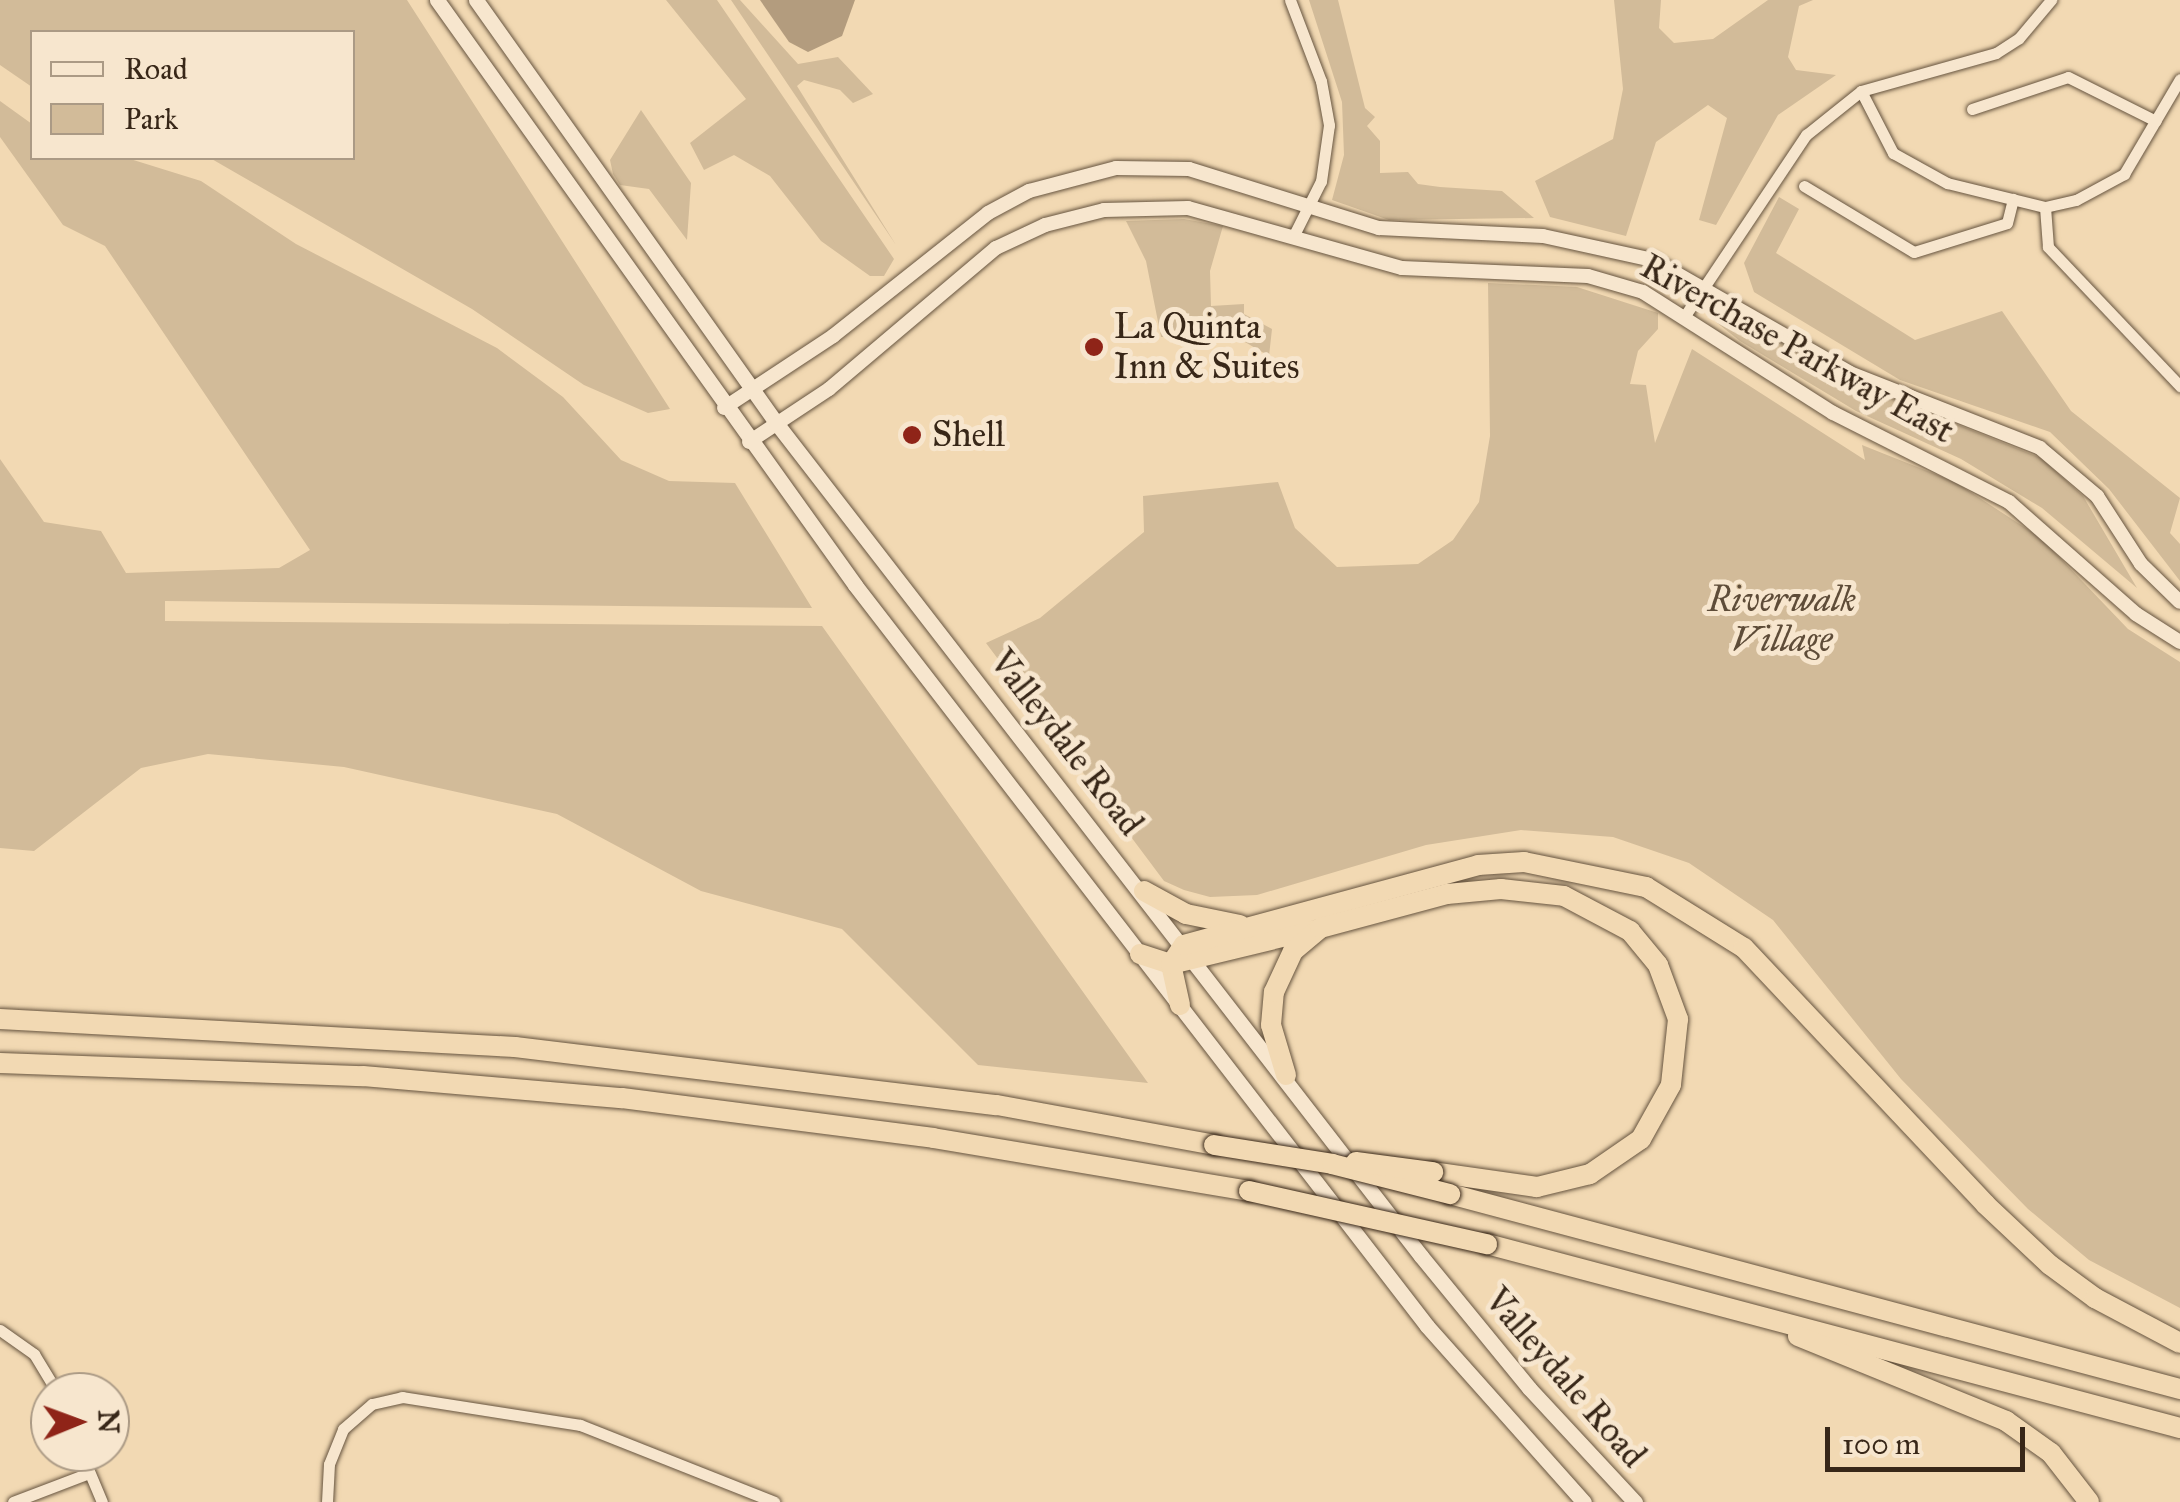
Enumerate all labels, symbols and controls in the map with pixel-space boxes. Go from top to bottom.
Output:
legend [30,30,355,160]
text: Road [124,51,188,87]
text: Park [124,101,178,137]
street label: Riverchase Parkway East [1633,246,1961,452]
place label: La Quinta Inn & Suites [1114,306,1300,388]
marker: La Quinta Inn & Suites [1083,336,1105,358]
place label: Shell [932,414,1005,456]
marker: Shell [901,424,923,446]
park label: Riverwalk Village [1708,579,1856,661]
street label: Valleydale Road [980,642,1152,844]
street label: Valleydale Road [1476,1280,1654,1476]
north arrow [30,1372,130,1472]
scale bar [1830,1407,2030,1469]
text: N [91,1409,126,1434]
text: 100 m [1842,1426,1920,1462]

